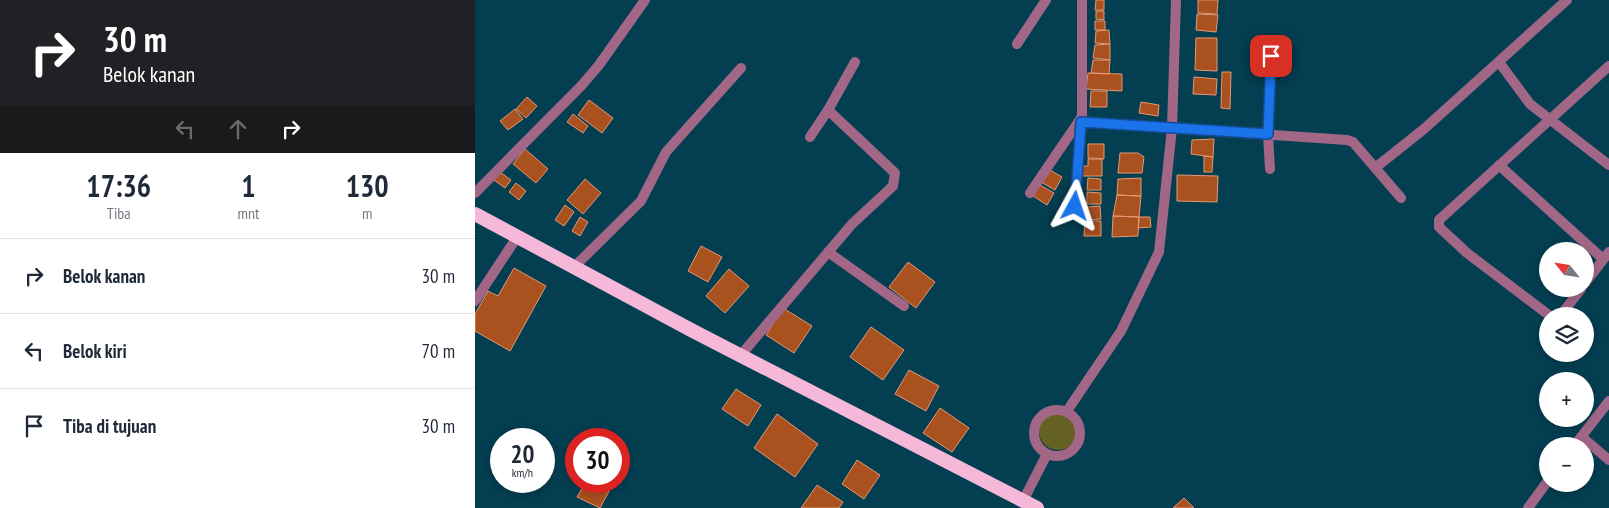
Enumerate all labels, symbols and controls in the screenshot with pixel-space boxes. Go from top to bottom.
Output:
text: 30 m [103,16,167,62]
icon: right [20,20,85,85]
pin [1250,35,1292,77]
icon: arrive [1257,42,1285,70]
text: Belok kanan [103,60,195,88]
icon: left [171,115,199,143]
icon: ahead [224,115,252,143]
icon: right [277,115,305,143]
text: 17:36 [86,166,151,205]
text: 1 [241,166,256,205]
text: 130 [346,166,389,205]
position arrow [1048,179,1100,231]
text: Tiba [107,203,131,223]
text: mnt [237,203,259,223]
text: m [362,203,372,223]
north arrow [1539,242,1594,298]
map controls [1539,242,1594,492]
icon: right [20,262,48,290]
text: Belok kanan [63,264,145,288]
text: 30 m [422,264,455,288]
button: layers [1539,307,1594,362]
icon: left [20,337,48,365]
text: Belok kiri [63,339,127,363]
text: 70 m [422,339,455,363]
button: + [1539,372,1594,427]
icon: arrive [20,412,48,440]
text: Tiba di tujuan [63,414,156,438]
text: 30 m [422,414,455,438]
speed limit sign: 30 [565,428,630,493]
button: − [1539,437,1594,492]
text: 20 [511,438,534,470]
text: km/h [512,465,533,480]

